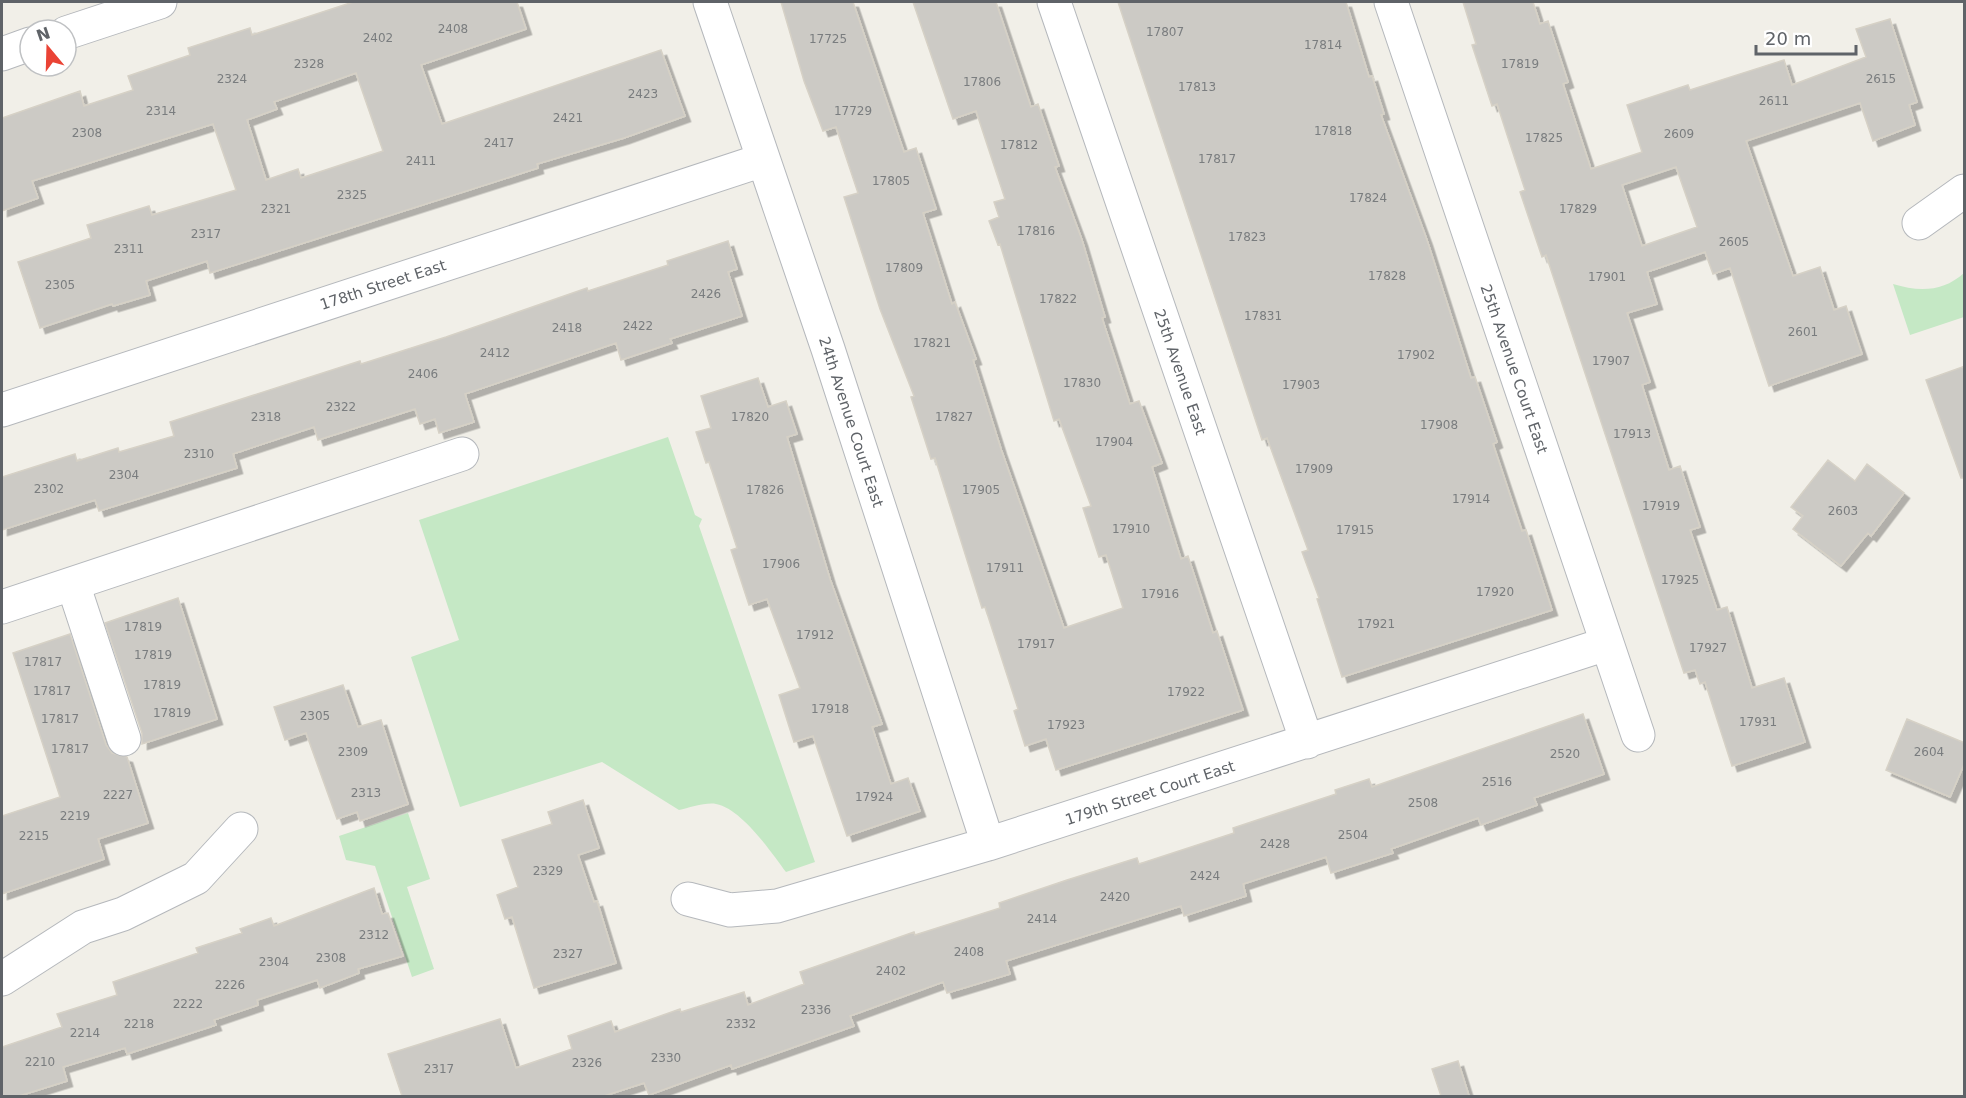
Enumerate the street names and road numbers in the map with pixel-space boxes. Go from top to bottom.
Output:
street label: 178th Street East [318,256,448,314]
street label: 25th Avenue Court East [1476,282,1552,456]
street label: 25th Avenue East [1150,307,1210,437]
street label: 24th Avenue Court East [815,335,887,510]
street label: 179th Street Court East [1063,757,1237,829]

